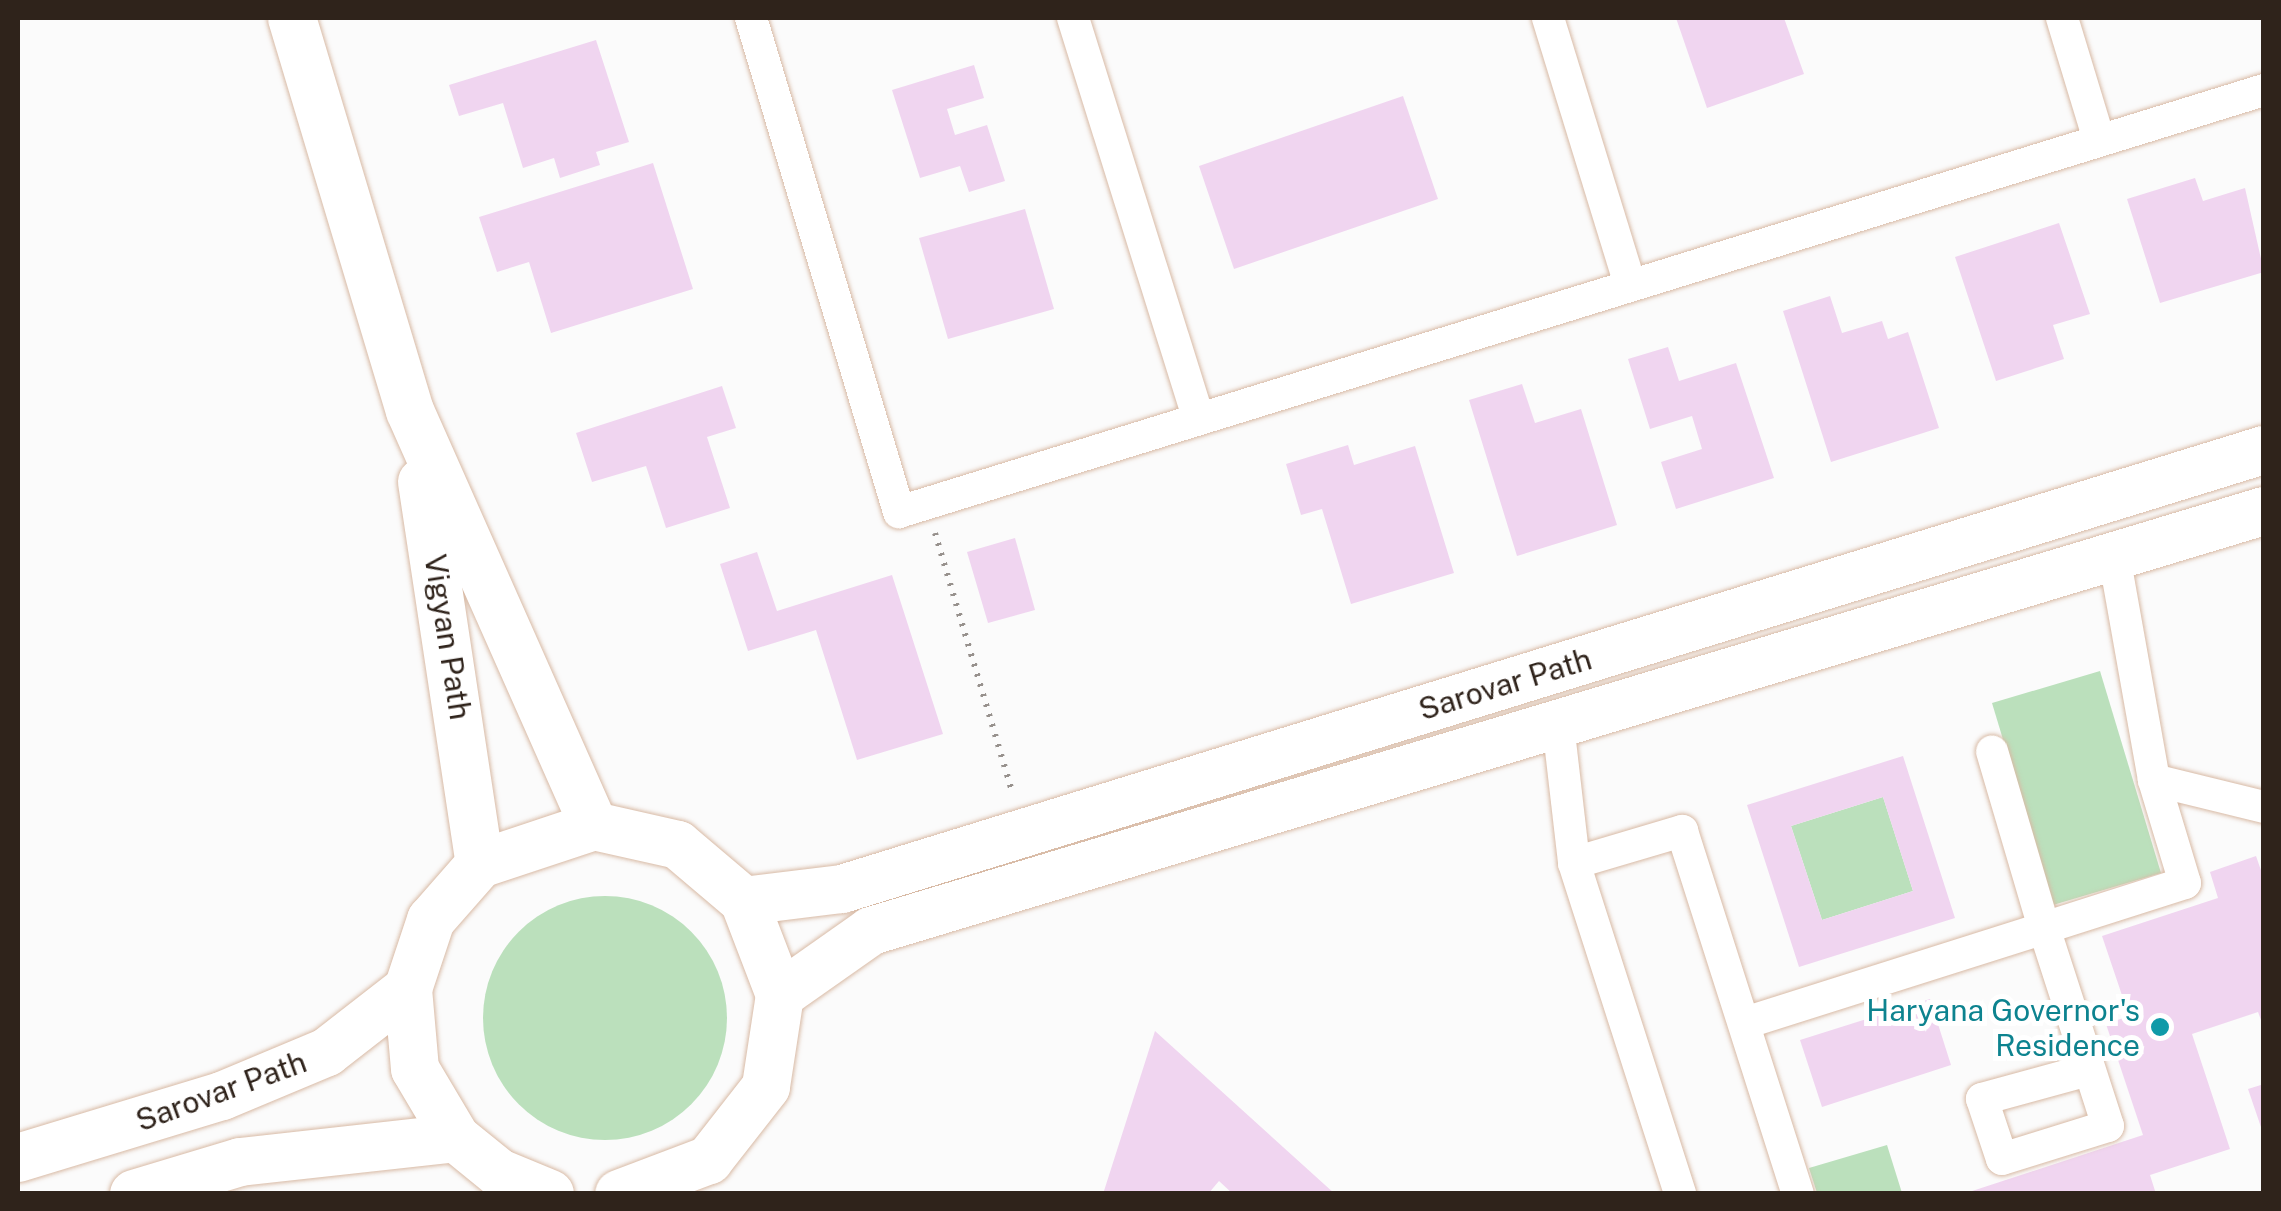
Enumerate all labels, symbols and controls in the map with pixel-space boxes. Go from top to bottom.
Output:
street label: Vigyan Path [417,552,479,722]
street label: Sarovar Path [1414,641,1596,727]
place label: Haryana Governor's Residence [1866,992,2140,1062]
marker: Haryana Governor's Residence [2149,1016,2171,1038]
street label: Sarovar Path [131,1044,311,1138]

